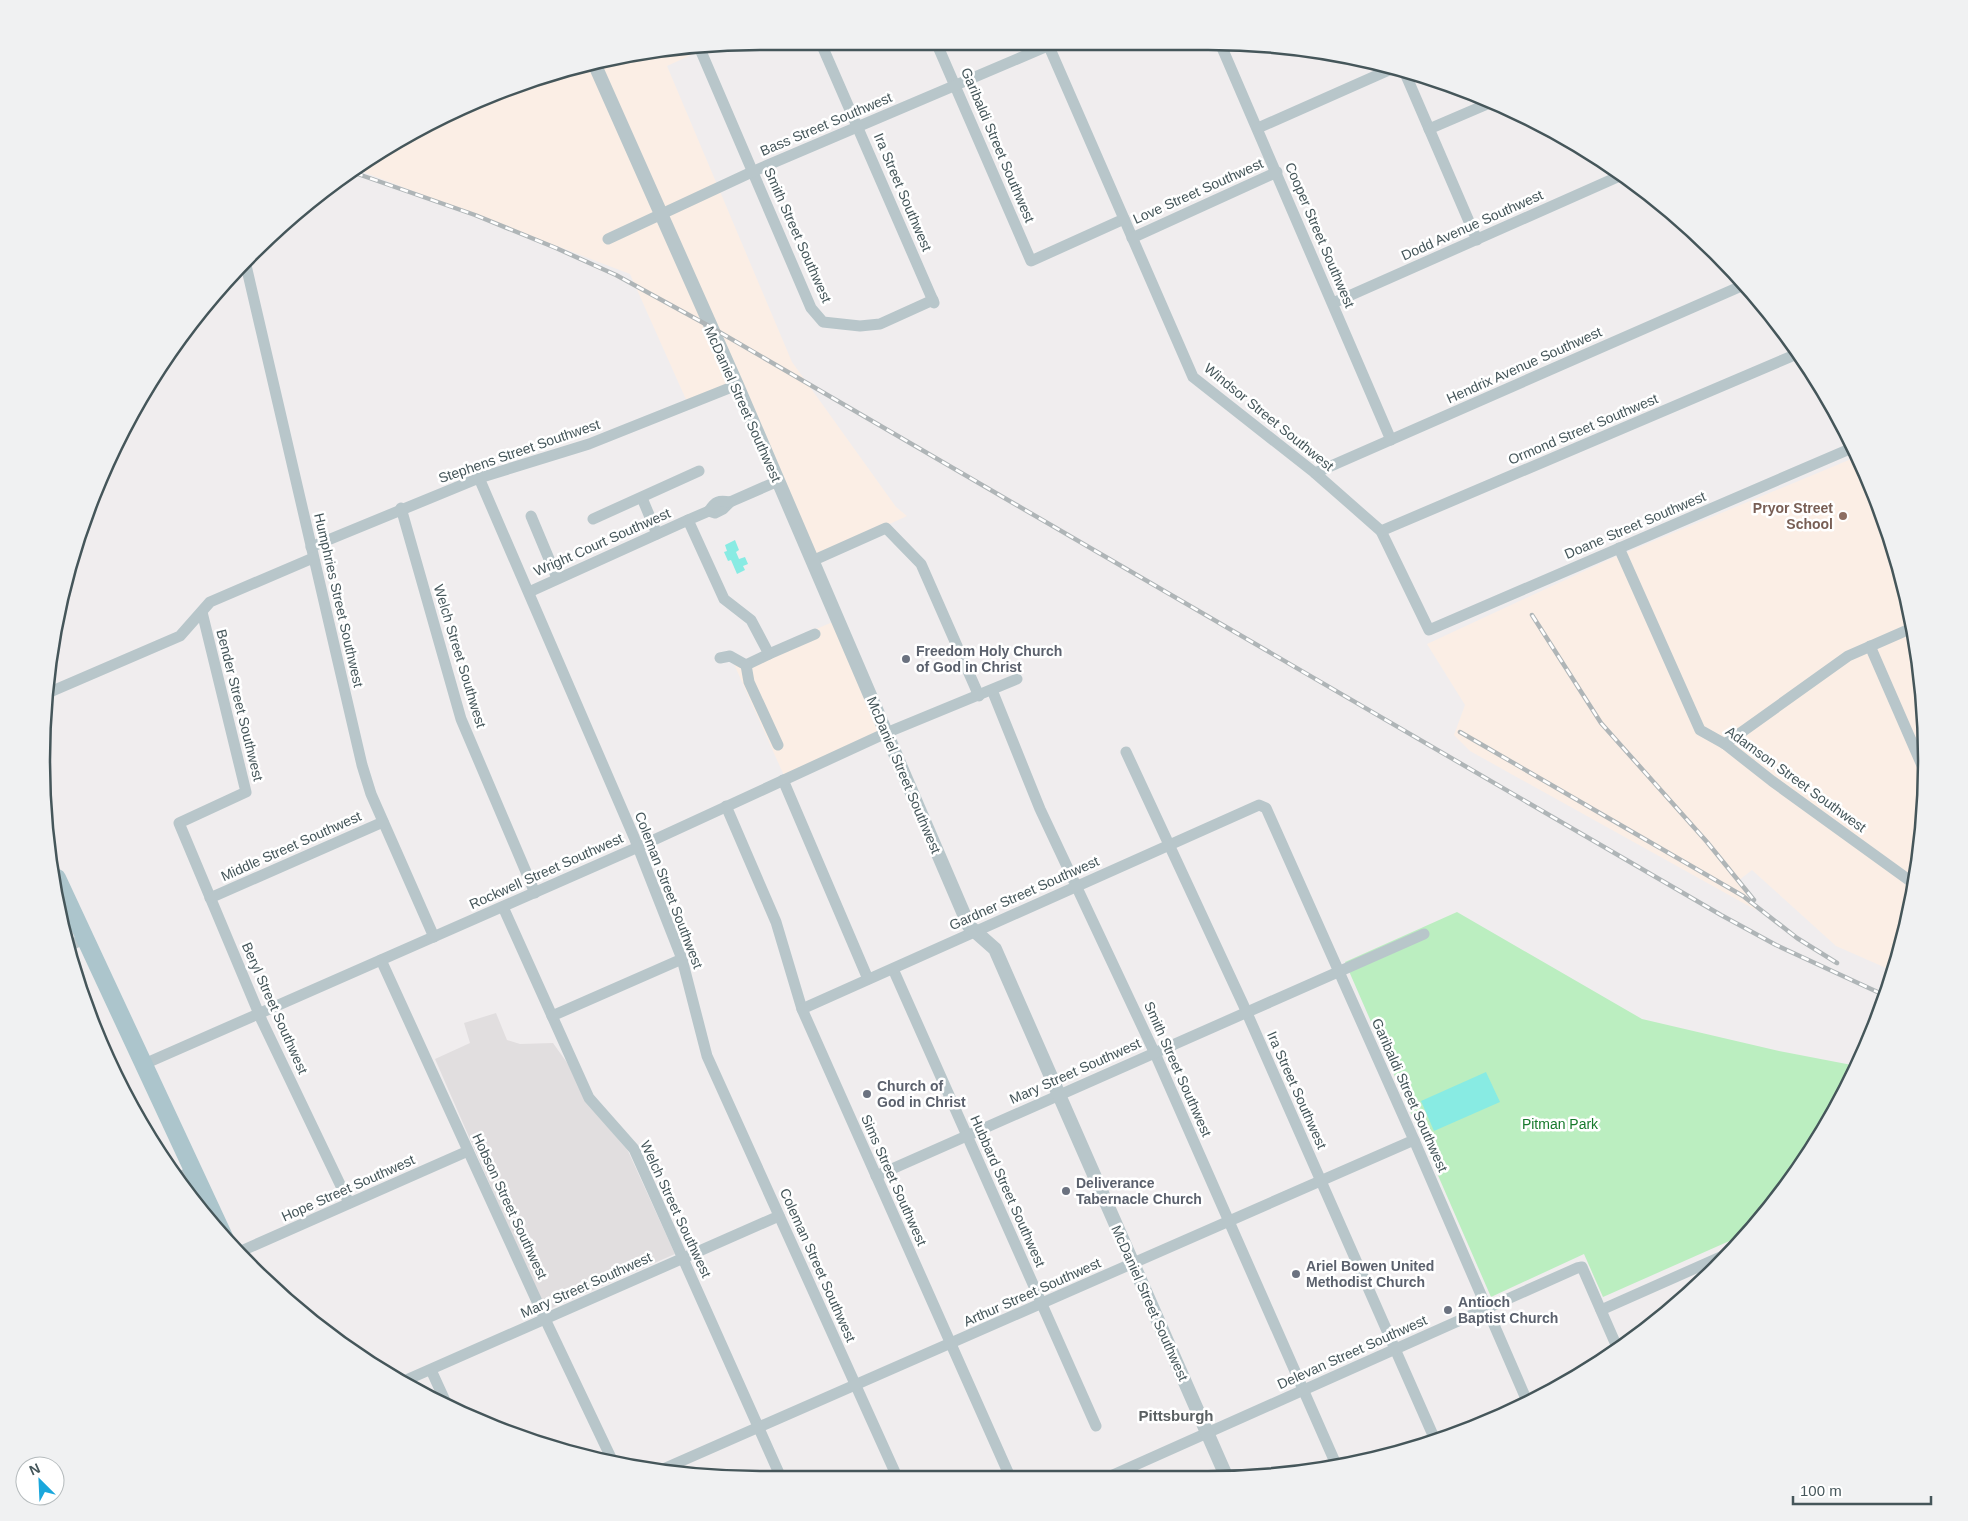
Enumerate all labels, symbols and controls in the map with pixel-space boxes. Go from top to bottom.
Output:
street label: Garibaldi Street Southwest [958,65,1038,225]
street label: Bass Street Southwest [758,89,894,159]
street label: Ira Street Southwest [871,130,935,254]
street label: Love Street Southwest [1130,155,1266,227]
street label: Cooper Street Southwest [1282,160,1358,310]
street label: Smith Street Southwest [761,165,835,305]
street label: Dodd Avenue Southwest [1399,187,1545,263]
street label: McDaniel Street Southwest [701,324,785,484]
street label: Hendrix Avenue Southwest [1444,324,1604,406]
street label: Windsor Street Southwest [1201,360,1337,474]
street label: Ormond Street Southwest [1506,390,1660,468]
street label: Stephens Street Southwest [436,416,602,486]
street label: Doane Street Southwest [1562,488,1708,562]
place label: Pryor Street School [1753,500,1833,532]
street label: Wright Court Southwest [531,505,673,579]
marker: Pryor Street School [1837,510,1849,522]
street label: Humphries Street Southwest [311,511,367,689]
street label: Welch Street Southwest [431,582,489,730]
street label: Bender Street Southwest [213,628,267,783]
place label: Freedom Holy Church of God in Christ [916,643,1062,675]
marker: Freedom Holy Church of God in Christ [900,653,912,665]
street label: McDaniel Street Southwest [864,694,944,856]
street label: Adamson Street Southwest [1723,723,1869,835]
street label: Middle Street Southwest [218,808,364,884]
street label: Coleman Street Southwest [632,809,706,971]
street label: Rockwell Street Southwest [467,830,625,912]
street label: Gardner Street Southwest [947,853,1101,933]
street label: Beryl Street Southwest [239,940,311,1076]
street label: Smith Street Southwest [1141,999,1215,1139]
street label: Garibaldi Street Southwest [1369,1016,1451,1174]
street label: Ira Street Southwest [1264,1029,1330,1151]
street label: Mary Street Southwest [1007,1035,1143,1107]
place label: Church of God in Christ [877,1078,966,1110]
marker: Church of God in Christ [861,1088,873,1100]
street label: Sims Street Southwest [858,1112,930,1248]
street label: Hubbard Street Southwest [967,1113,1049,1269]
park label: Pitman Park [1522,1116,1599,1132]
street label: Hobson Street Southwest [469,1131,551,1281]
street label: Welch Street Southwest [637,1138,715,1280]
street label: Hope Street Southwest [279,1151,417,1225]
place label: Deliverance Tabernacle Church [1076,1175,1202,1207]
marker: Deliverance Tabernacle Church [1060,1185,1072,1197]
street label: Coleman Street Southwest [777,1186,859,1344]
street label: McDaniel Street Southwest [1108,1223,1192,1383]
street label: Mary Street Southwest [518,1249,654,1321]
street label: Arthur Street Southwest [961,1254,1103,1330]
place label: Ariel Bowen United Methodist Church [1306,1258,1434,1290]
marker: Ariel Bowen United Methodist Church [1290,1268,1302,1280]
place label: Antioch Baptist Church [1458,1294,1558,1326]
marker: Antioch Baptist Church [1442,1304,1454,1316]
street label: Delevan Street Southwest [1275,1312,1429,1392]
district label: Pittsburgh [1139,1407,1214,1424]
north arrow [15,1456,65,1506]
text: N [27,1460,43,1478]
scale bar [1793,1474,1930,1506]
text: 100 m [1800,1482,1842,1499]

